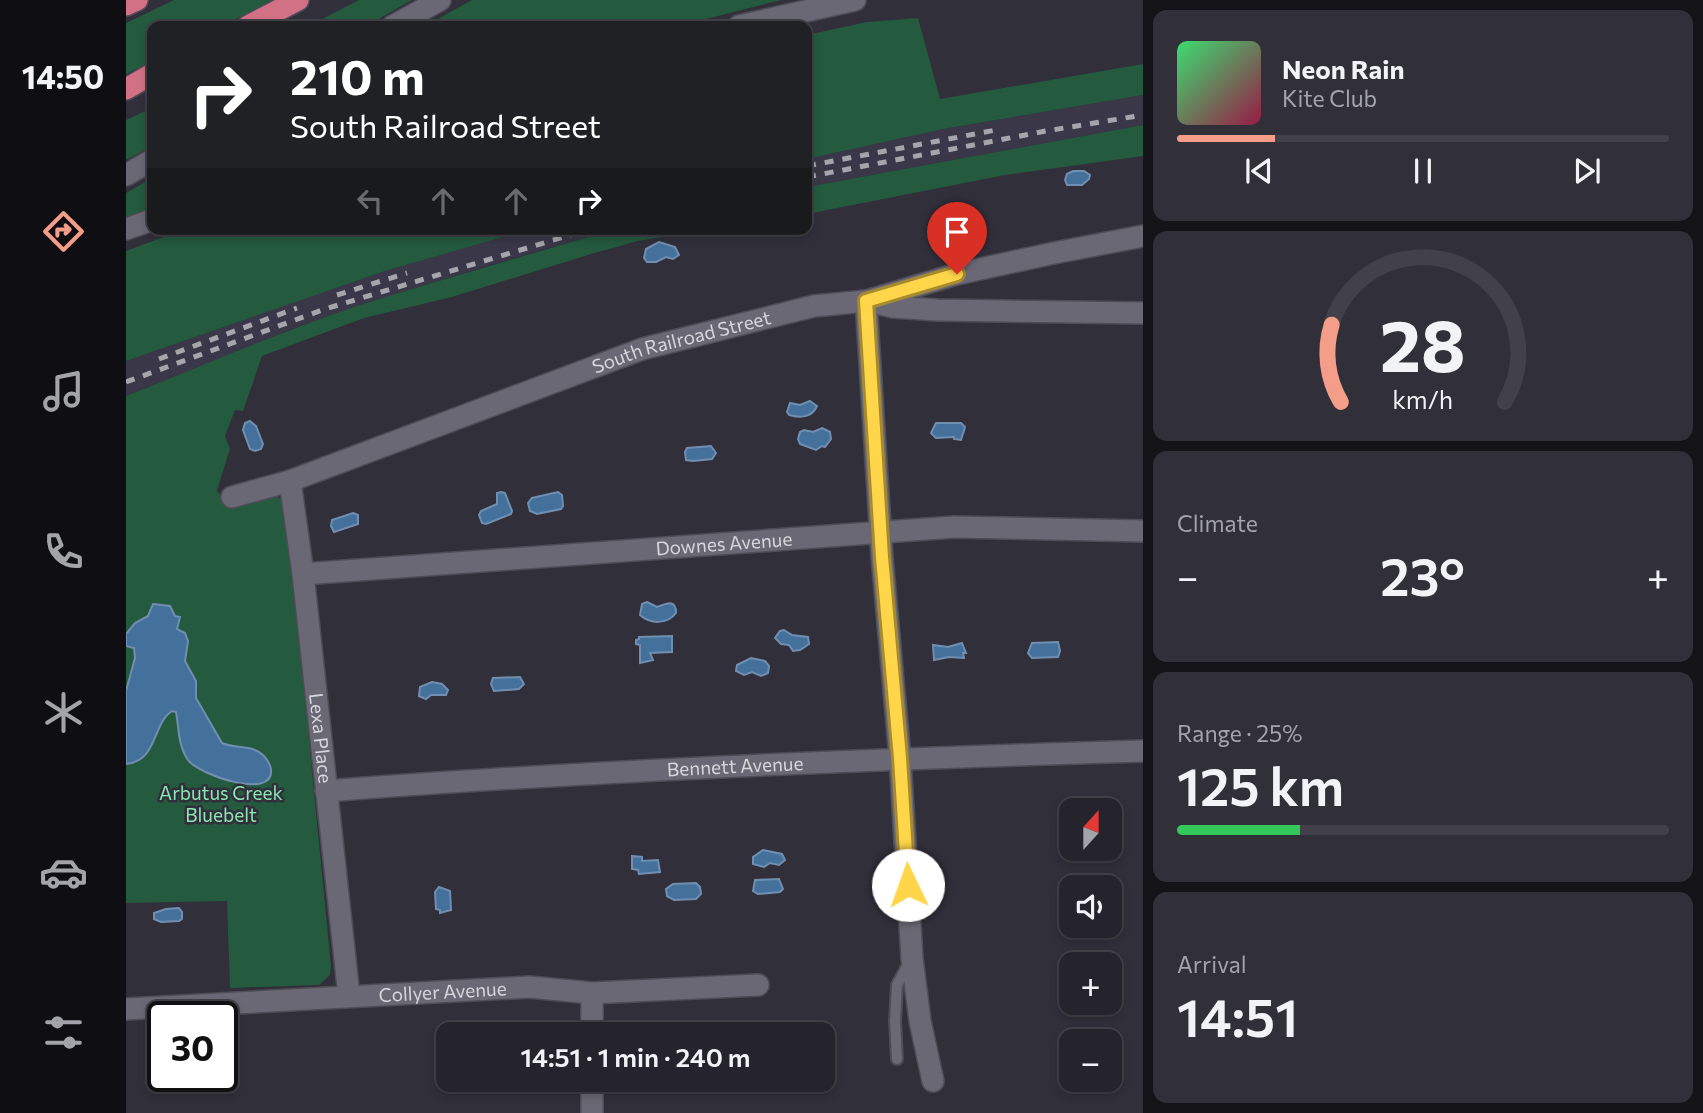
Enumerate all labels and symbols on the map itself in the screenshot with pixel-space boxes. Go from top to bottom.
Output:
pin [927,202,987,274]
street label: South Railroad Street [589,305,773,378]
street label: Downes Avenue [655,527,793,560]
street label: Lexa Place [305,692,338,784]
street label: Bennett Avenue [666,751,804,780]
park label: Arbutus Creek Bluebelt [159,781,283,826]
north arrow [1059,798,1122,861]
position arrow [871,848,945,922]
street label: Collyer Avenue [378,976,507,1006]
speed limit sign: 30 [147,1001,238,1092]

